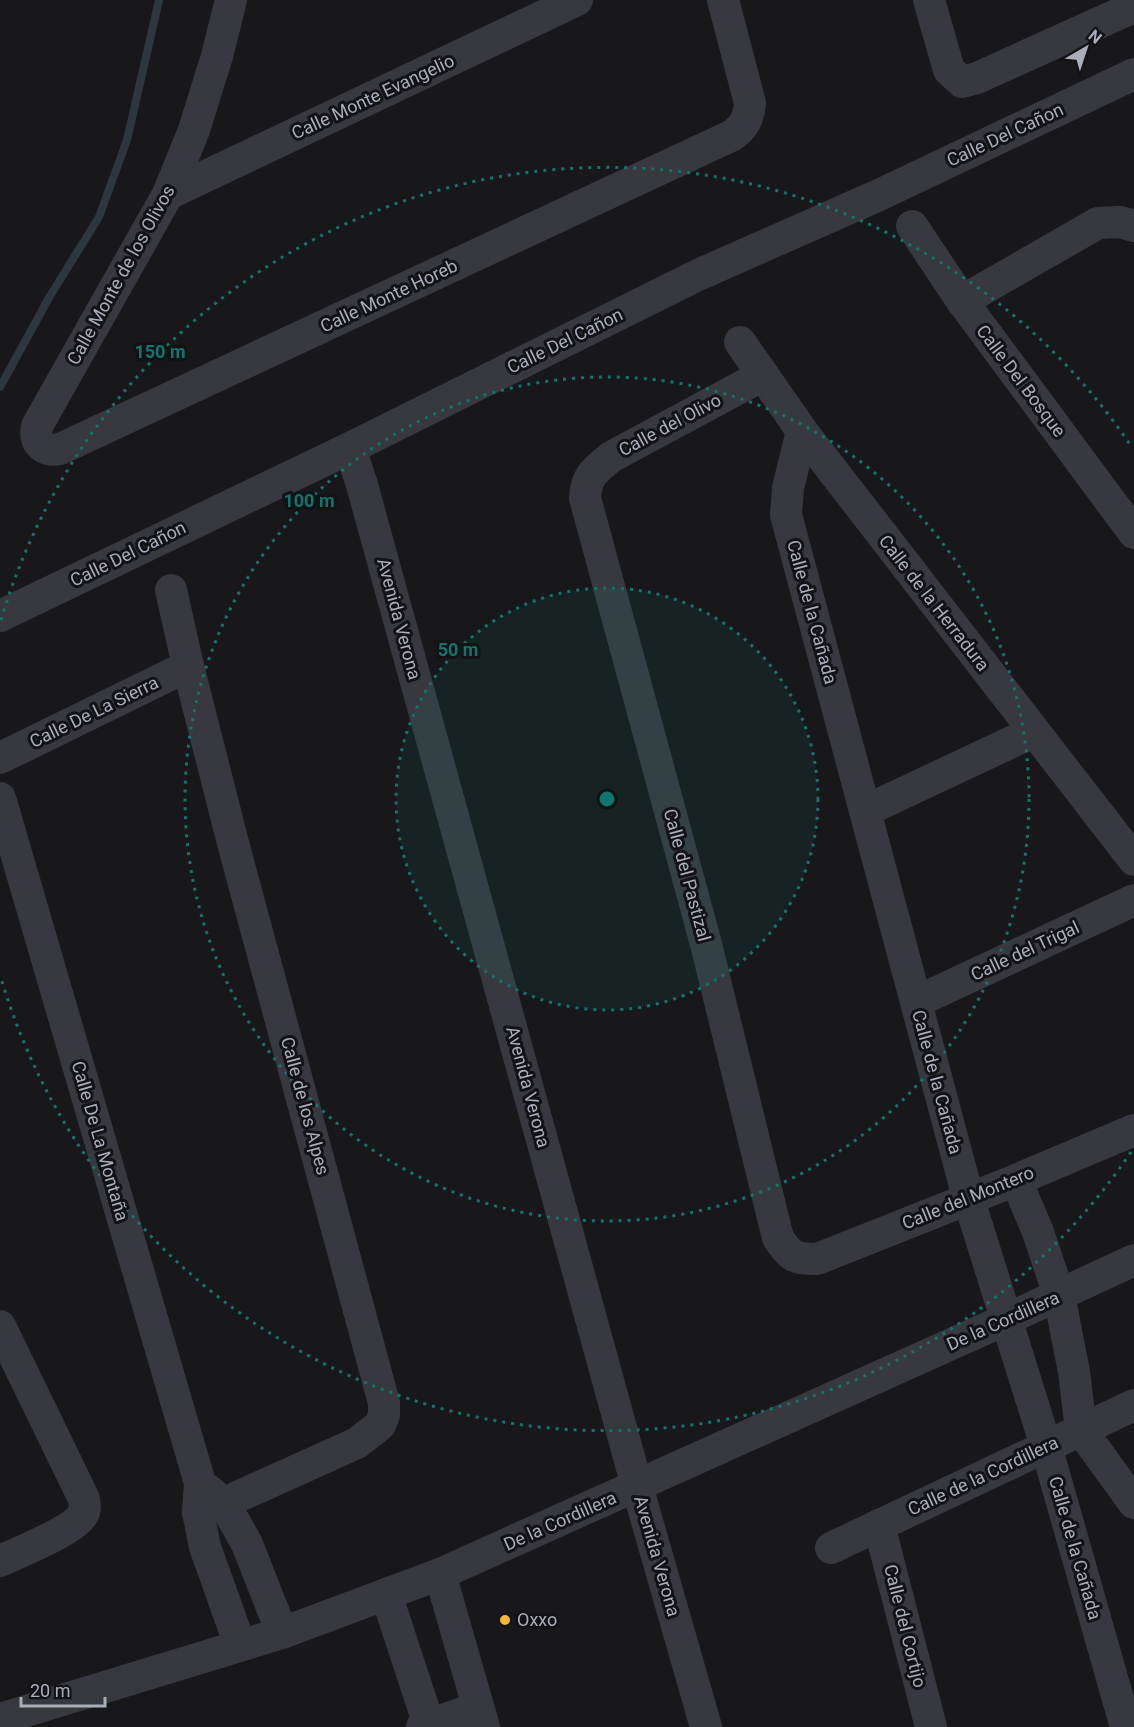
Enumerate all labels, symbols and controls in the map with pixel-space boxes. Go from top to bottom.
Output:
north arrow [1056,18,1116,78]
text: N [1085,26,1105,48]
street label: Calle Monte Evangelio [288,50,457,143]
street label: Calle Del Cañon [943,98,1066,171]
street label: Calle Monte de los Olivos [62,181,179,368]
street label: Calle Monte Horeb [317,255,461,337]
street label: Calle Del Cañon [503,303,626,378]
street label: Calle Del Bosque [972,320,1070,441]
text: 150 m [134,341,186,362]
street label: Calle del Olivo [615,389,724,460]
text: 100 m [283,490,335,511]
street label: Calle Del Cañon [66,516,189,591]
street label: Calle de la Herradura [875,531,994,675]
street label: Calle de la Cañada [783,538,842,686]
street label: Avenida Verona [373,556,426,682]
text: 50 m [438,639,478,660]
street label: Calle De La Sierra [26,671,161,752]
centre of rings [597,789,617,809]
street label: Calle del Pastizal [660,806,715,944]
street label: Calle del Trigal [967,916,1082,985]
street label: Calle de la Cañada [908,1008,967,1156]
street label: Avenida Verona [502,1024,555,1150]
street label: Calle de los Alpes [277,1035,334,1177]
street label: Calle De La Montaña [68,1058,133,1223]
street label: Calle del Montero [899,1162,1037,1234]
street label: De la Cordillera [943,1286,1062,1355]
street label: Calle de la Cordillera [904,1432,1061,1520]
street label: Calle de la Cañada [1045,1474,1106,1622]
street label: De la Cordillera [500,1486,619,1555]
street label: Avenida Verona [630,1493,685,1619]
street label: Calle del Cortijo [880,1562,931,1690]
place label: Oxxo [517,1609,557,1630]
marker: Oxxo [498,1613,512,1627]
scale bar [21,1670,105,1708]
text: 20 m [30,1680,70,1701]

